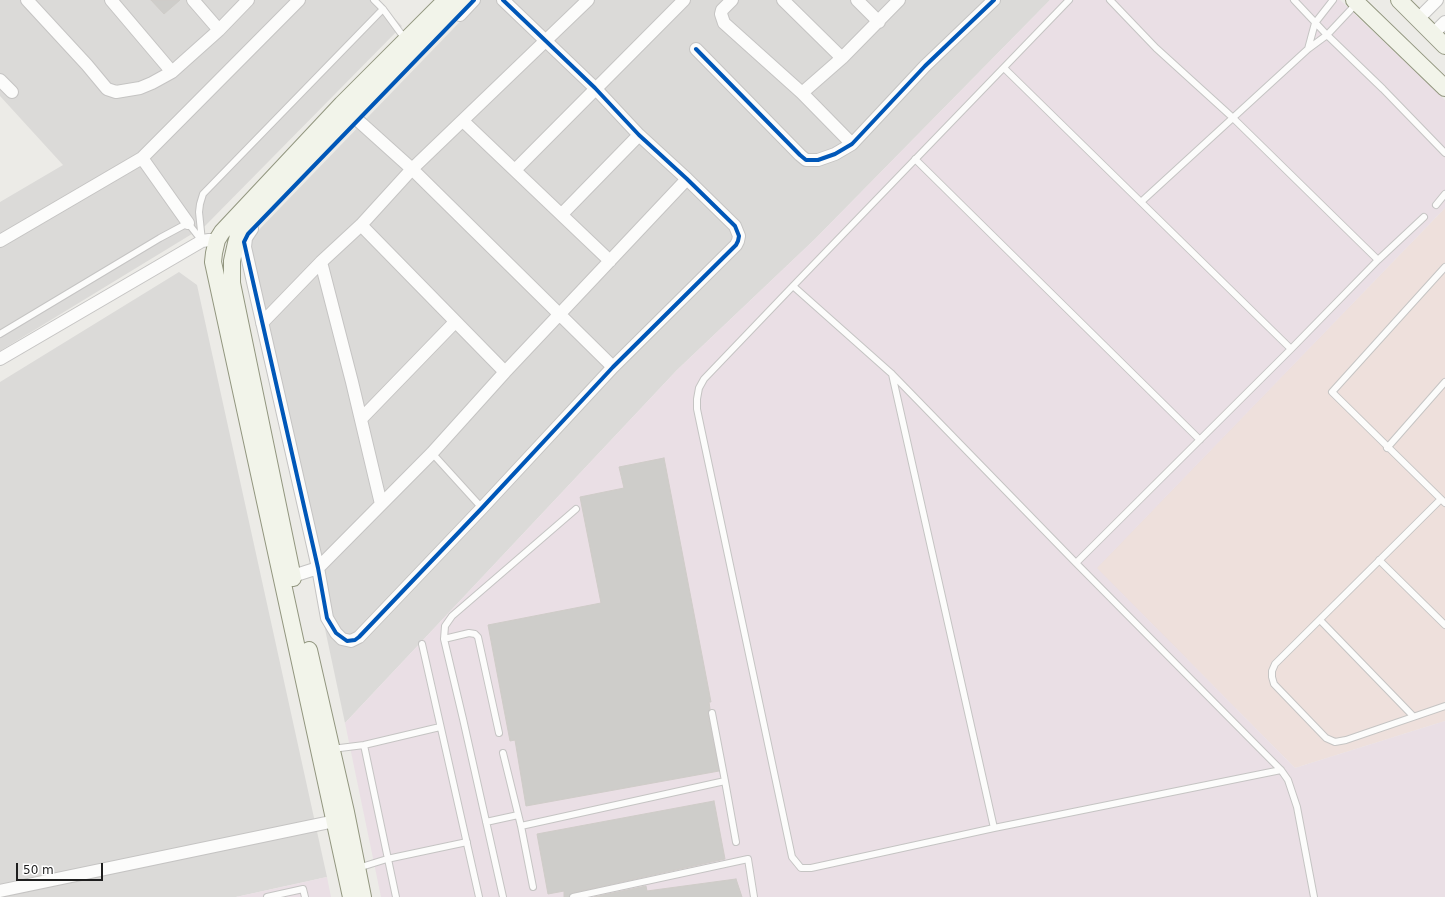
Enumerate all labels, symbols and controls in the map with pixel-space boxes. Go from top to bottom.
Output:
scale bar [18,855,105,881]
text: 50 m [23,863,54,877]

